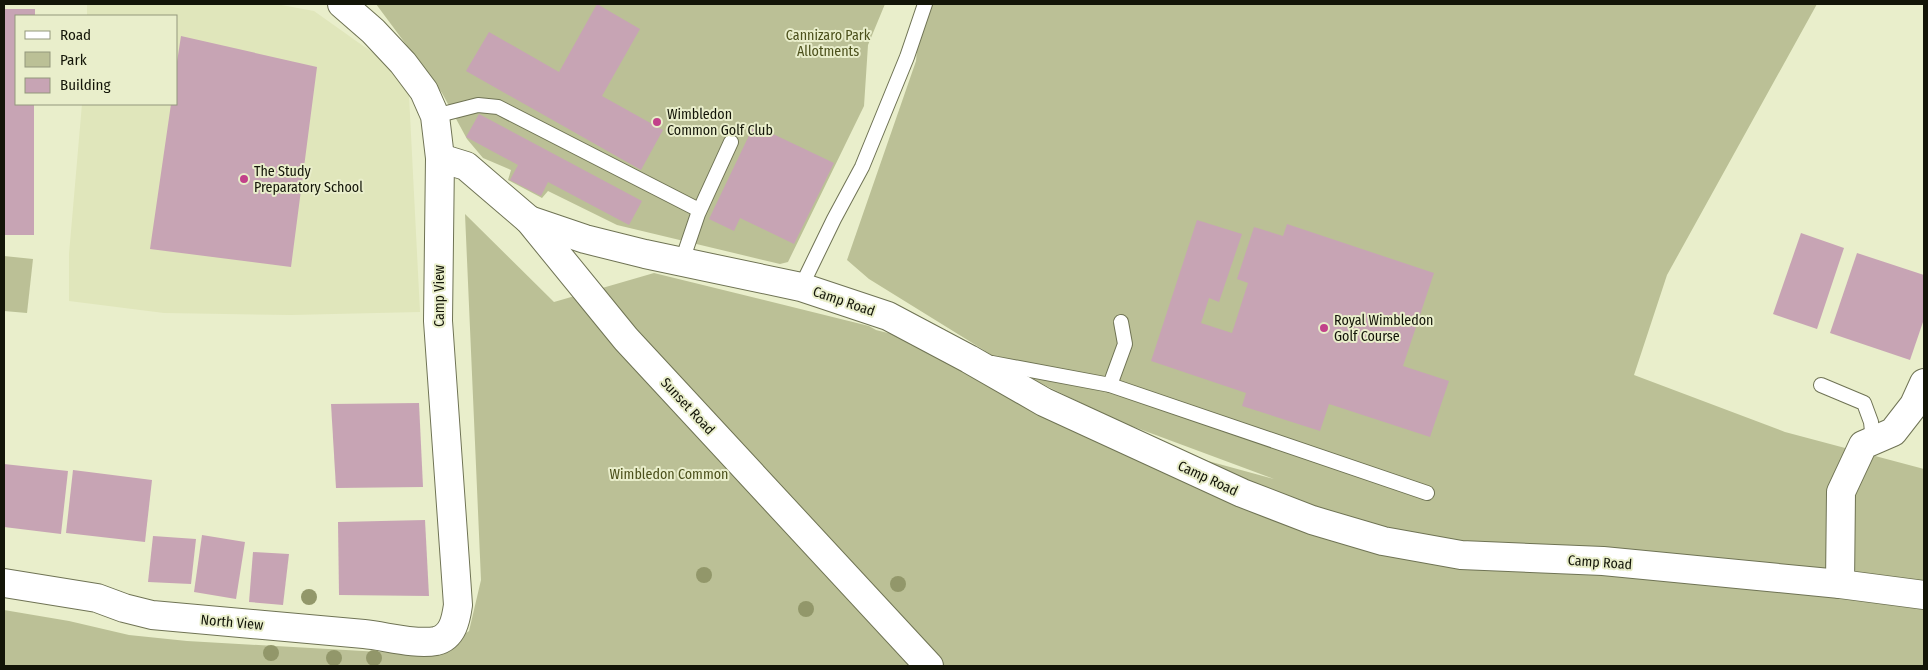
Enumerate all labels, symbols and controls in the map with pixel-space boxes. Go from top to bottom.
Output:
legend [15,15,178,105]
text: Road [60,26,91,44]
park label: Cannizaro Park Allotments [786,27,871,60]
text: Park [60,51,87,69]
text: Building [60,76,111,94]
place label: Wimbledon Common Golf Club [667,106,773,139]
marker: Wimbledon Common Golf Club [651,116,663,128]
place label: The Study Preparatory School [254,163,363,196]
marker: The Study Preparatory School [238,173,250,185]
street label: Camp View [431,265,448,327]
street label: Camp Road [811,283,877,320]
place label: Royal Wimbledon Golf Course [1334,312,1434,345]
marker: Royal Wimbledon Golf Course [1318,322,1330,334]
street label: Sunset Road [657,374,718,438]
street label: Camp Road [1175,457,1241,500]
park label: Wimbledon Common [610,466,728,483]
street label: Camp Road [1567,552,1633,573]
street label: North View [200,611,264,634]

